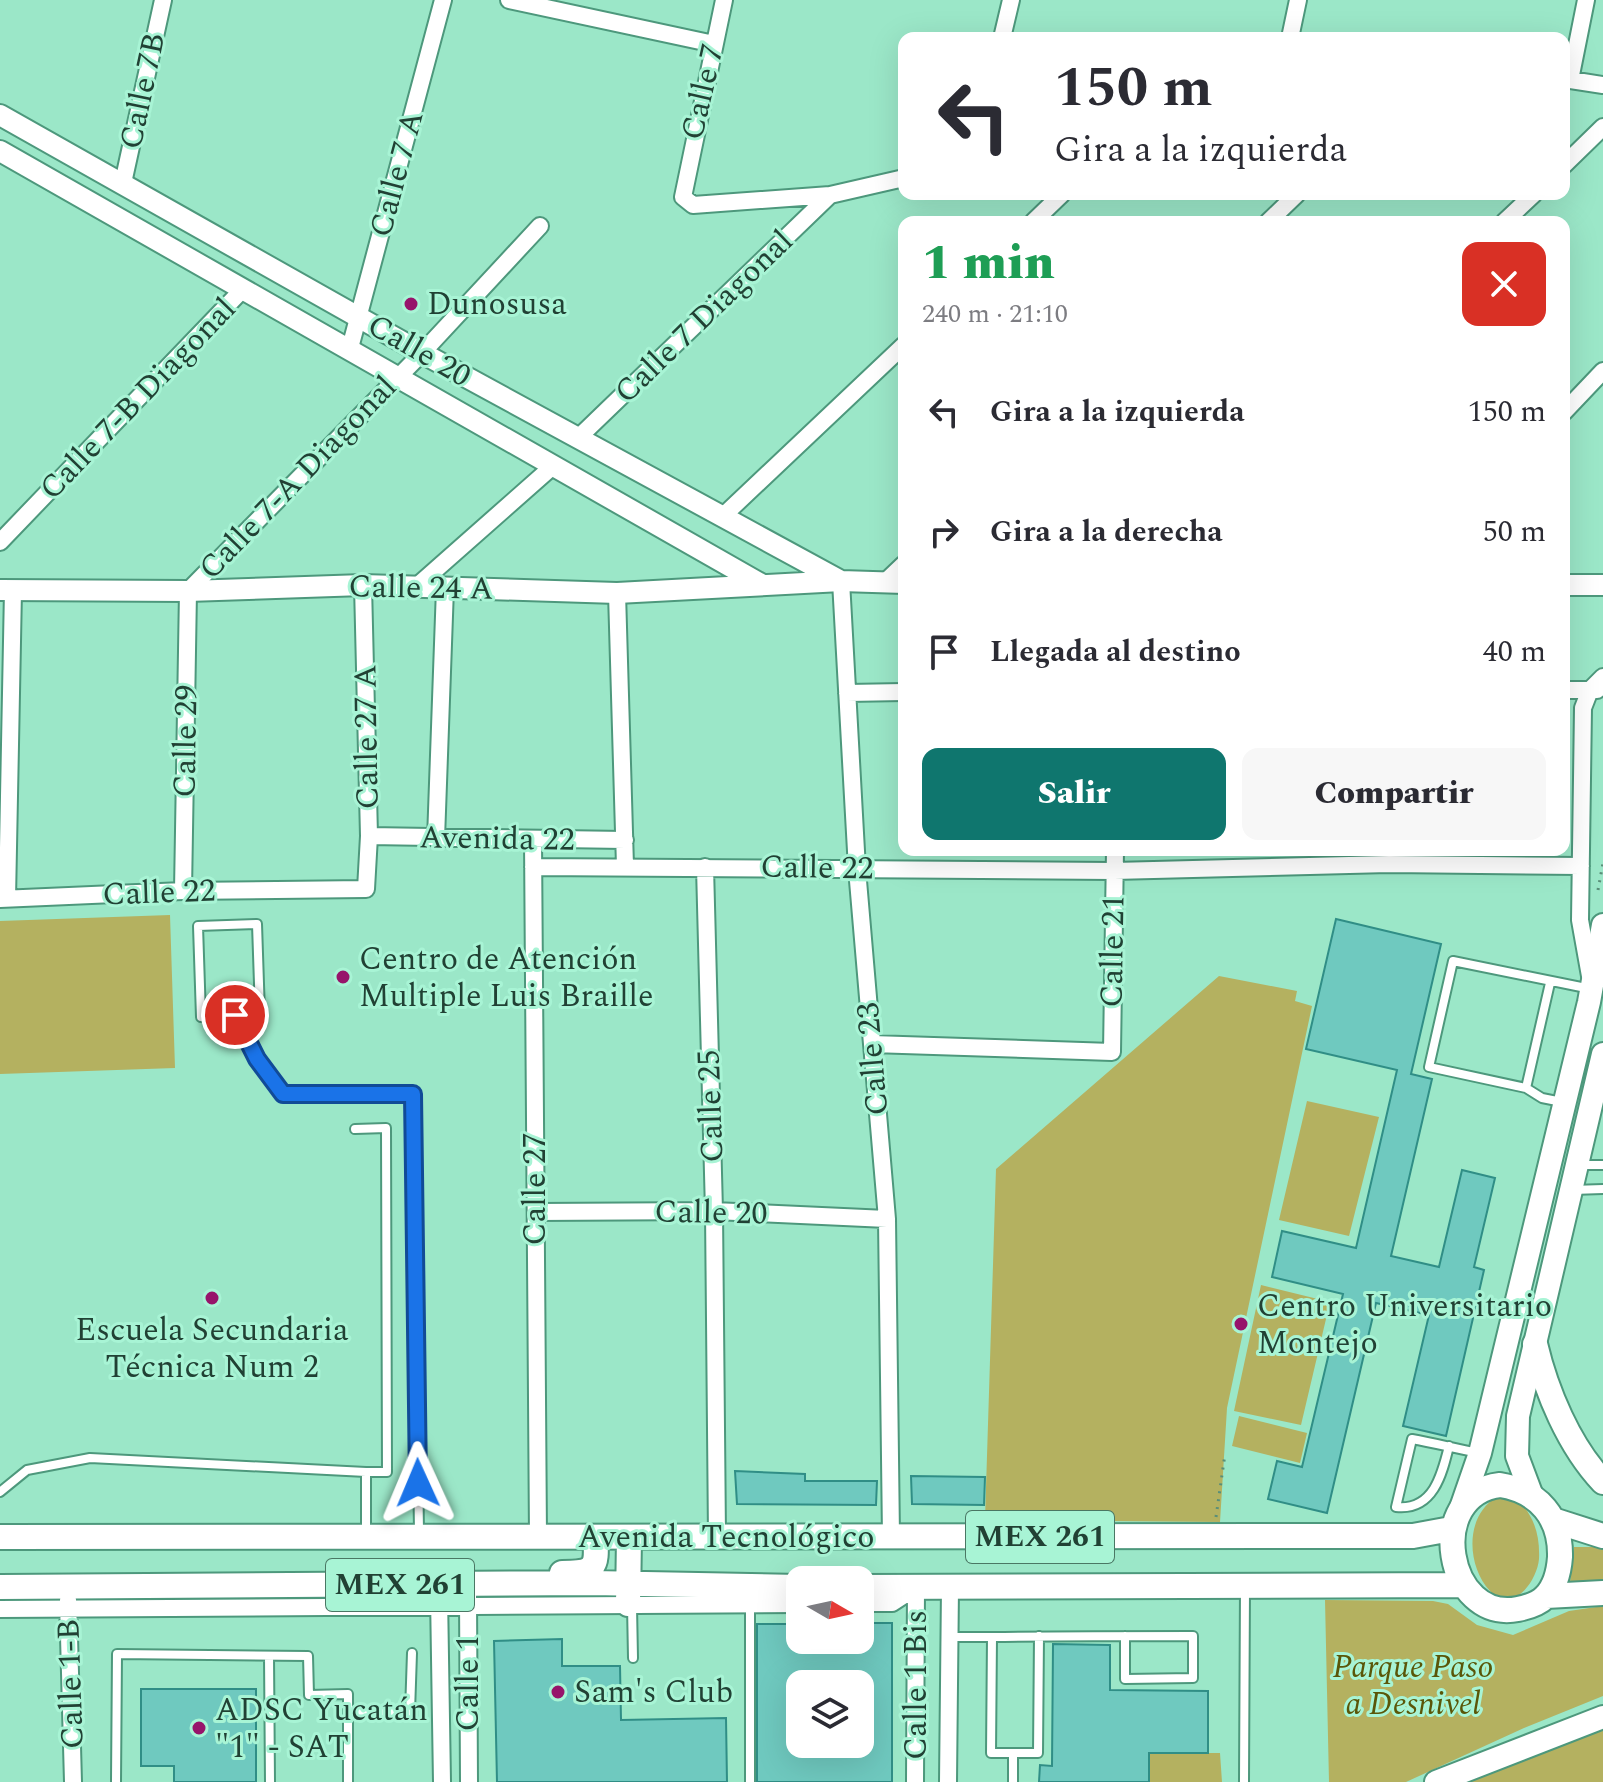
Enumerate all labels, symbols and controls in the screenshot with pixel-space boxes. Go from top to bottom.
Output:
street label: Calle 7B [107,28,179,154]
street label: Calle 7 [668,39,738,145]
text: 150 m [1054,46,1213,131]
icon: left [922,64,1026,168]
street label: Calle 7 A [357,105,437,243]
text: Gira a la izquierda [1054,123,1347,178]
street label: Calle 7 Diagonal [603,218,805,416]
text: 1 min [922,227,1055,300]
button: close [1462,242,1546,326]
place label: Dunosusa [427,280,567,329]
street label: Calle 7-B Diagonal [28,286,248,512]
text: 240 m · 21:10 [922,294,1068,334]
marker: Dunosusa [402,295,420,313]
street label: Calle 20 [358,302,480,400]
street label: Calle 7-A Diagonal [187,365,409,591]
text: Gira a la izquierda [990,389,1245,435]
text: 150 m [1468,389,1546,435]
icon: left [922,390,966,434]
text: Gira a la derecha [990,509,1223,555]
text: 50 m [1483,509,1546,555]
icon: right [922,510,966,554]
street label: Calle 24 A [348,562,494,614]
text: Llegada al destino [990,629,1241,675]
text: 40 m [1483,629,1546,675]
icon: arrive [922,630,966,674]
street label: Calle 27 A [341,664,393,810]
street label: Calle 29 [161,684,211,798]
button: Salir [922,748,1226,840]
button: Compartir [1242,748,1546,840]
street label: Avenida 22 [419,813,575,865]
street label: Calle 22 [760,843,874,893]
street label: Calle 22 [102,867,216,919]
street label: Calle 21 [1088,894,1138,1008]
place label: Centro de Atención Multiple Luis Braille [359,935,654,1021]
marker: Centro de Atención Multiple Luis Braille [334,968,352,986]
pin [201,981,269,1049]
icon: arrive [213,993,257,1037]
street label: Calle 23 [844,1001,902,1117]
street label: Calle 25 [685,1049,737,1163]
street label: Calle 27 [511,1132,560,1246]
street label: Calle 20 [654,1188,768,1238]
place label: Centro Universitario Montejo [1257,1282,1552,1368]
marker: Escuela Secundaria Técnica Num 2 [203,1289,221,1307]
place label: Escuela Secundaria Técnica Num 2 [75,1306,349,1392]
marker: Centro Universitario Montejo [1232,1315,1250,1333]
position arrow [376,1441,460,1525]
road number: MEX 261 [966,1511,1114,1563]
street label: Avenida Tecnológico [577,1513,875,1562]
road number: MEX 261 [326,1559,474,1611]
north arrow [786,1566,874,1654]
map controls [786,1566,874,1758]
street label: Calle 1 Bis [892,1610,941,1760]
street label: Calle 1-B [44,1618,98,1750]
street label: Calle 1 [444,1634,493,1732]
park label: Parque Paso a Desnivel [1332,1643,1494,1729]
place label: Sam's Club [574,1668,733,1717]
button: layers [786,1670,874,1758]
marker: Sam's Club [549,1683,567,1701]
place label: ADSC Yucatán "1" - SAT [215,1686,428,1772]
marker: ADSC Yucatán "1" - SAT [190,1719,208,1737]

